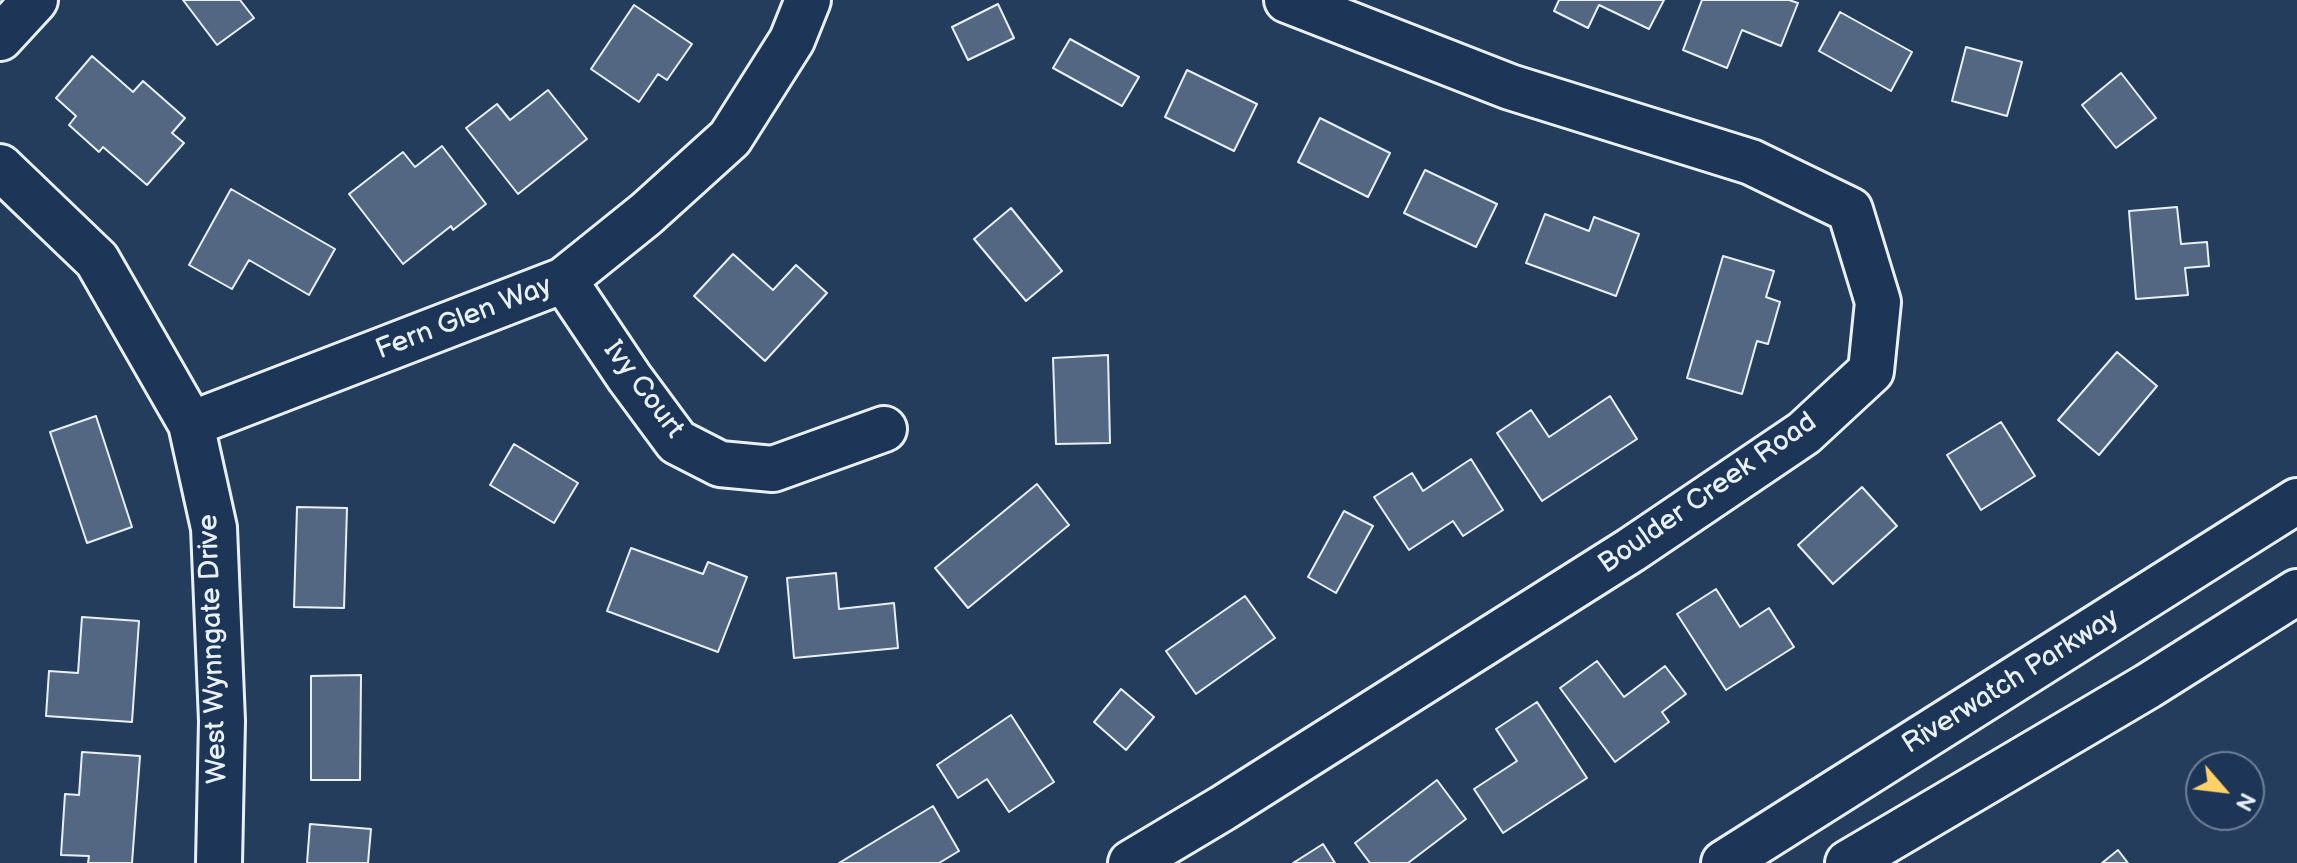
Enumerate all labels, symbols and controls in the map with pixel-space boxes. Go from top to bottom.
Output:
street label: Fern Glen Way [371,270,557,368]
street label: Ivy Court [596,335,690,445]
street label: Boulder Creek Road [1593,406,1823,582]
street label: West Wynngate Drive [193,514,235,784]
street label: Riverwatch Parkway [1897,602,2125,762]
north arrow [2185,751,2265,831]
text: N [2229,788,2261,815]

